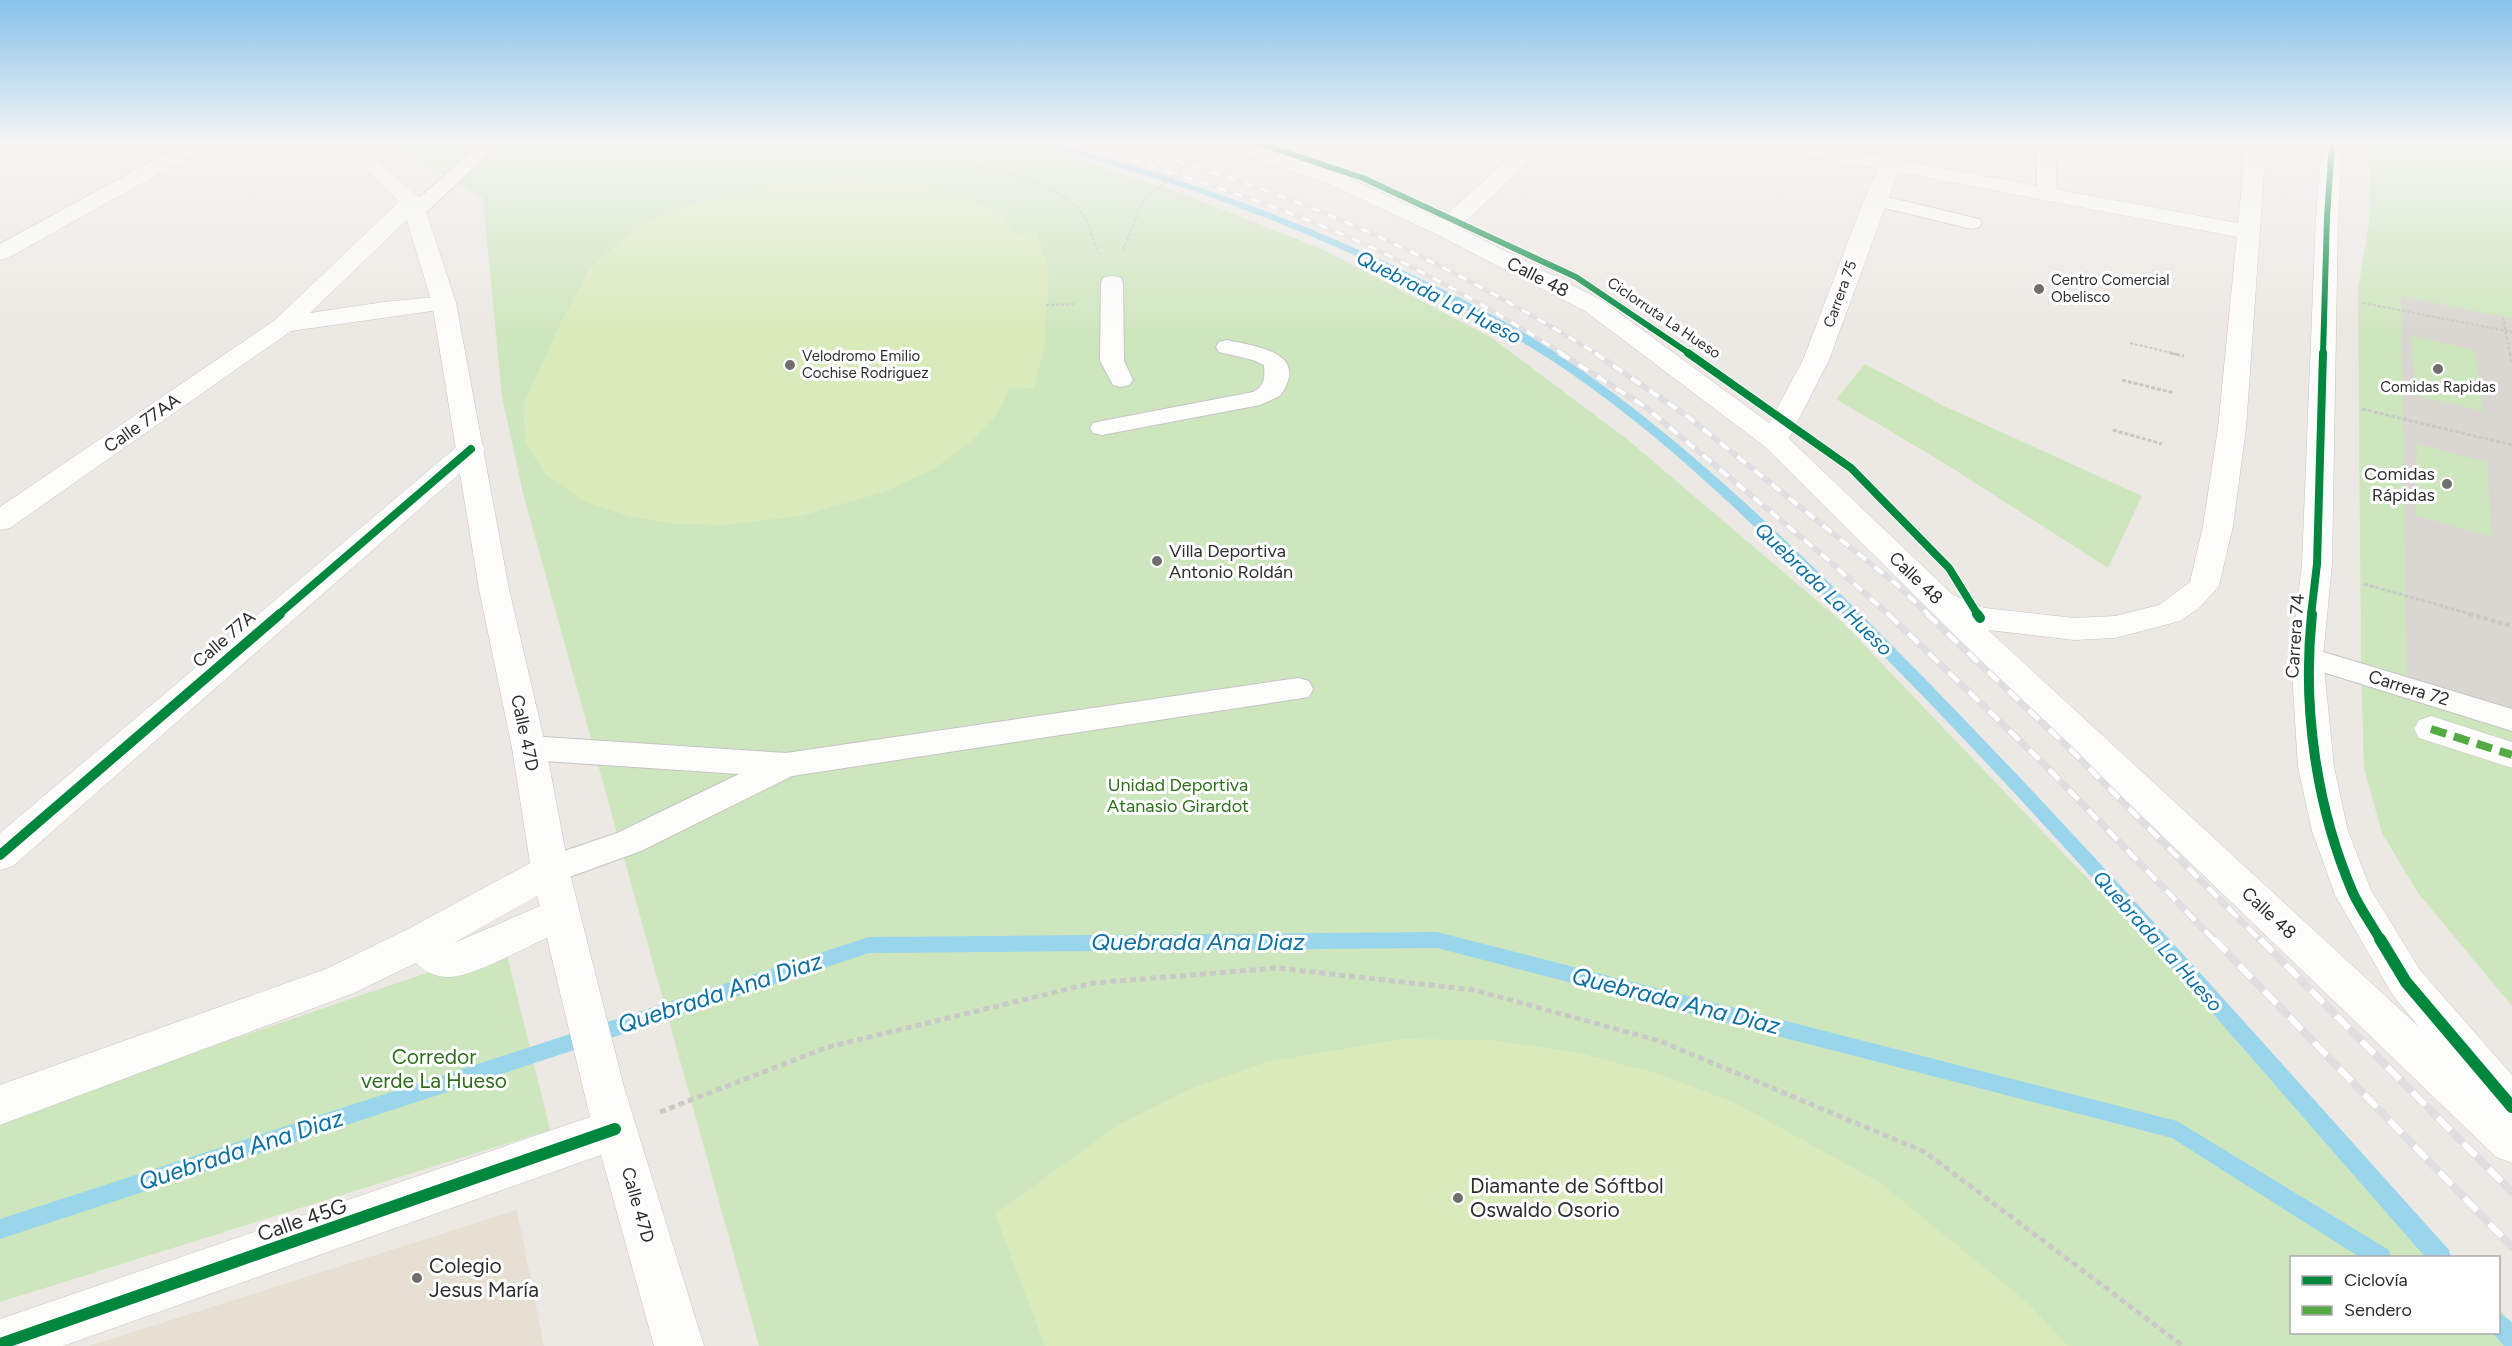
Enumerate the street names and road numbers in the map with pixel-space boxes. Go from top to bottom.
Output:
street label: Calle 48 [1503,252,1573,302]
street label: Carrera 75 [1820,258,1860,330]
street label: Ciclorruta La Hueso [1604,273,1724,363]
street label: Calle 77AA [100,389,184,457]
street label: Calle 48 [1884,547,1948,609]
street label: Carrera 74 [2281,593,2309,679]
street label: Calle 77A [188,606,260,672]
street label: Carrera 72 [2366,665,2452,711]
street label: Calle 47D [506,693,544,773]
street label: Calle 48 [2237,882,2301,944]
street label: Calle 47D [617,1165,659,1245]
street label: Calle 45G [254,1193,350,1246]

